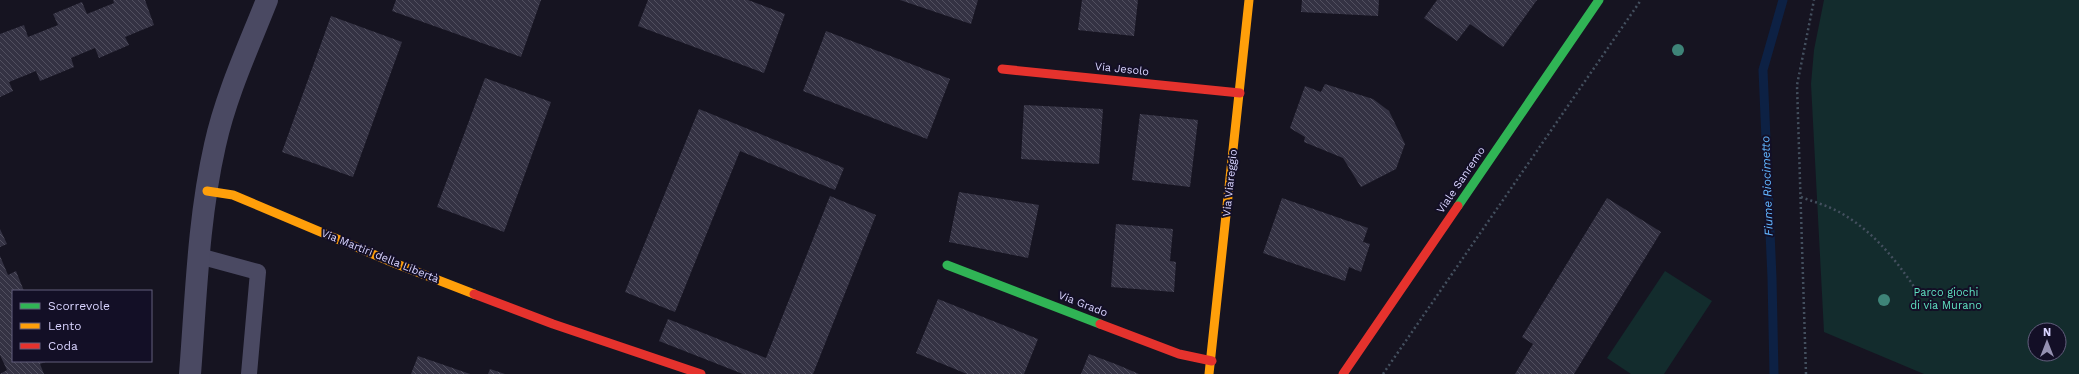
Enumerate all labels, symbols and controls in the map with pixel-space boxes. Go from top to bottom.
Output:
street label: Via Jesolo [1094,60,1150,78]
water label: Fiume Riocimetto [1758,136,1776,236]
street label: Viale Sanremo [1434,144,1488,216]
street label: Via Viareggio [1220,149,1240,217]
street label: Via Martiri della Libertà [319,226,441,286]
park label: Parco giochi di via Murano [1910,286,1982,312]
street label: Via Grado [1056,289,1110,319]
legend [12,290,152,362]
text: Scorrevole [48,299,110,313]
text: Lento [48,319,82,333]
north arrow [2027,322,2067,362]
text: N [2043,326,2051,339]
text: Coda [48,339,78,353]

